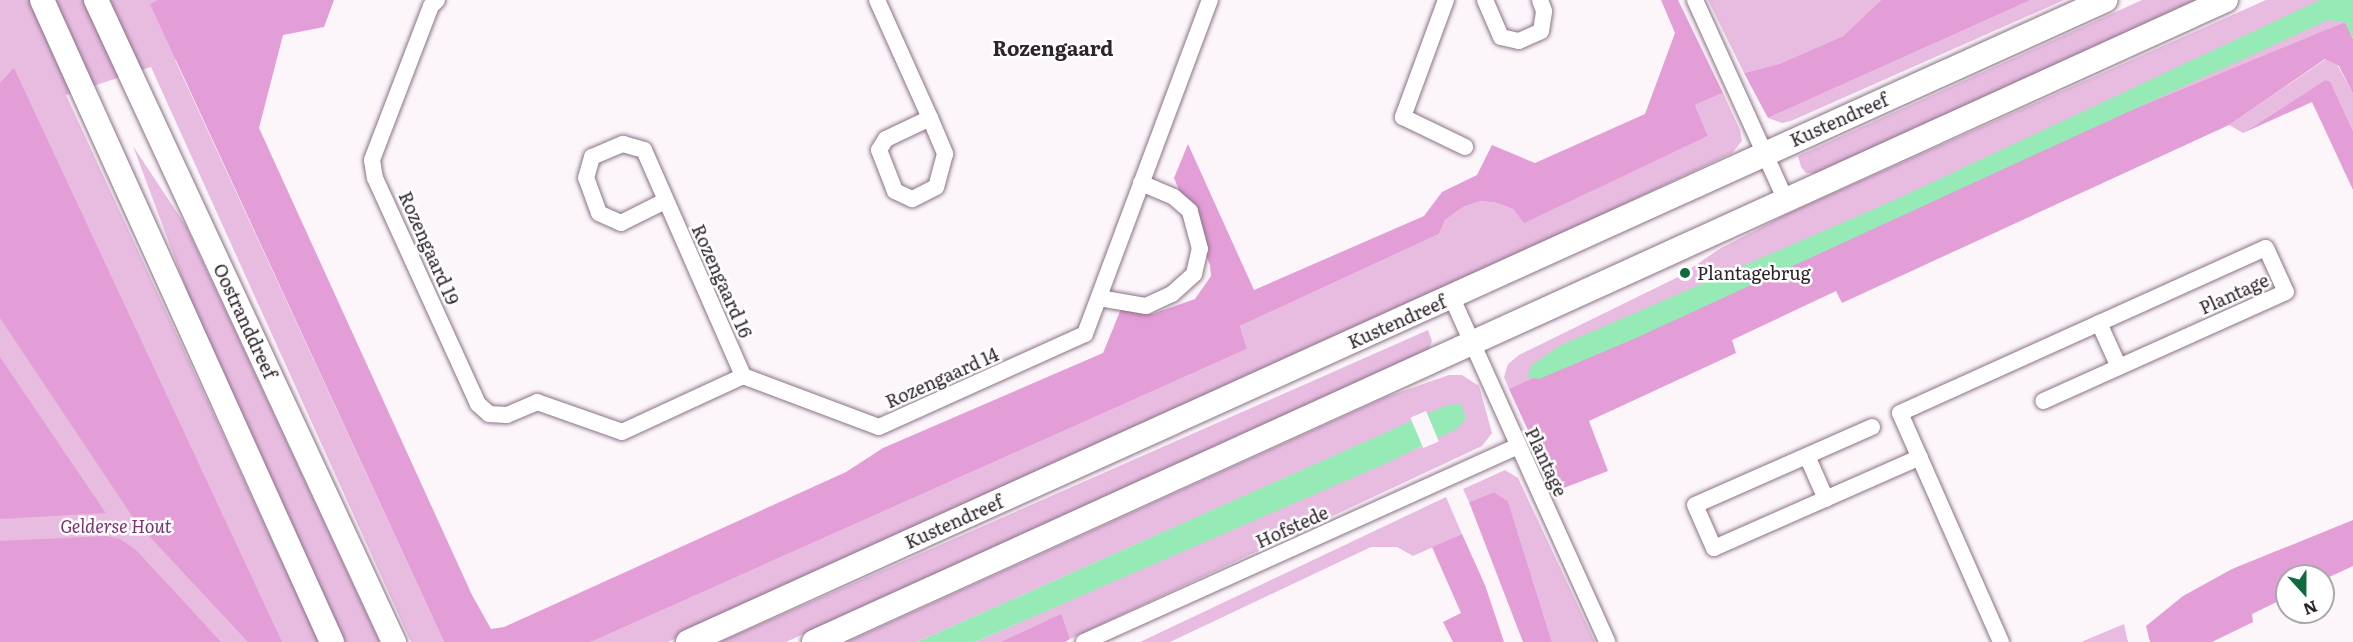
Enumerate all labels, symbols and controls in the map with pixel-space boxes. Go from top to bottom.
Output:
district label: Rozengaard [993,35,1113,59]
street label: Kustendreef [1787,89,1891,151]
street label: Rozengaard 19 [394,188,464,308]
street label: Rozengaard 16 [687,221,757,341]
street label: Oostranddreef [209,260,281,382]
place label: Plantagebrug [1697,262,1811,284]
marker: Plantagebrug [1678,266,1692,280]
street label: Plantage [2196,269,2272,319]
street label: Kustendreef [1345,291,1449,353]
street label: Rozengaard 14 [882,343,1002,413]
street label: Plantage [1521,424,1571,500]
street label: Kustendreef [902,491,1006,553]
street label: Hofstede [1252,501,1332,553]
park label: Gelderse Hout [60,515,172,537]
north arrow [2275,564,2335,624]
text: N [2300,595,2321,623]

